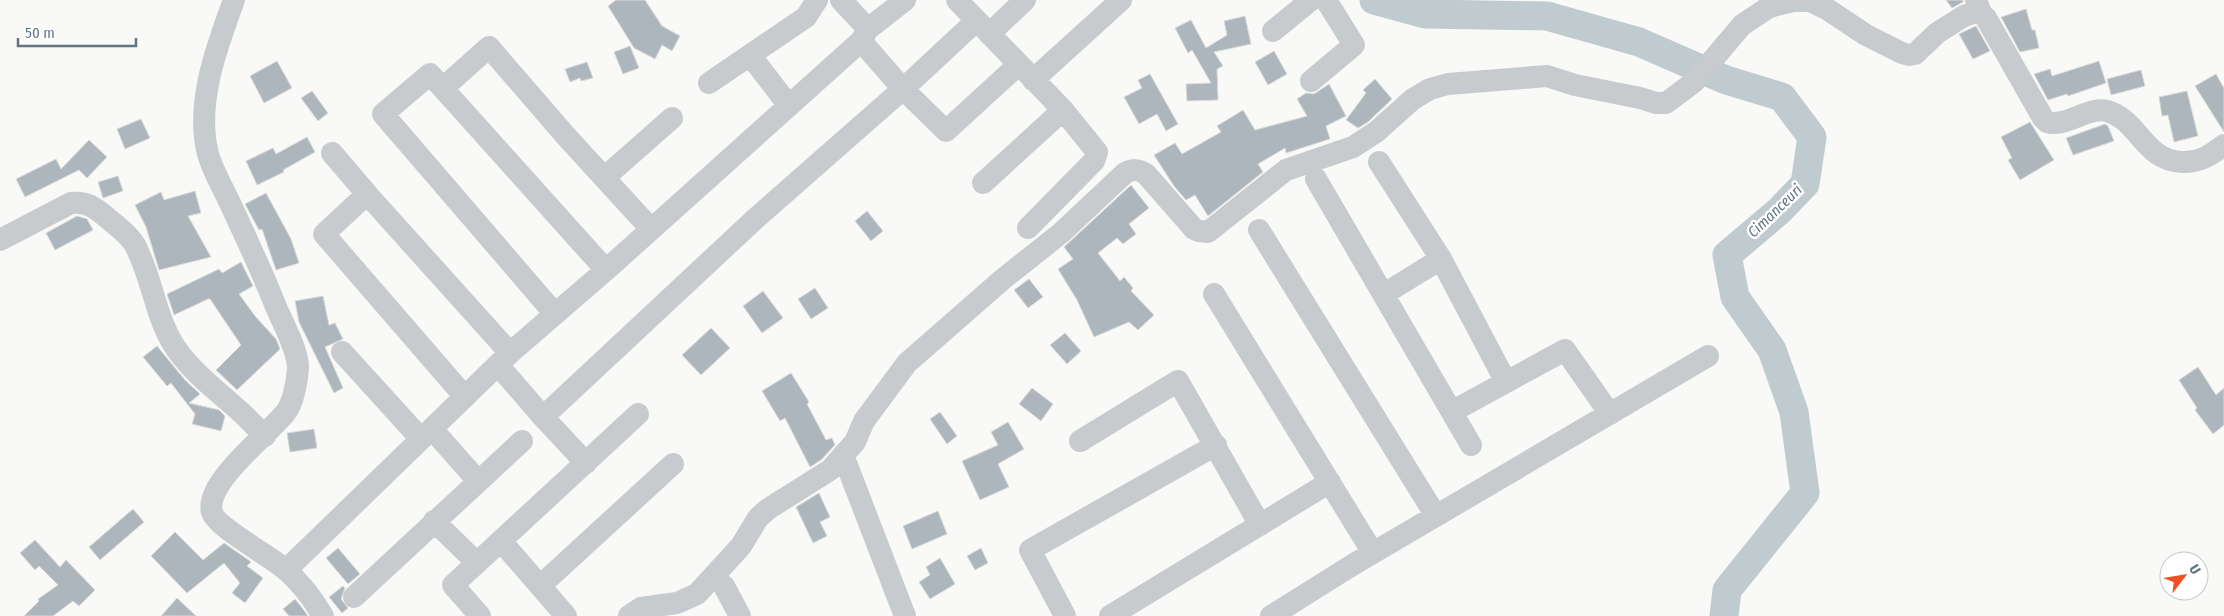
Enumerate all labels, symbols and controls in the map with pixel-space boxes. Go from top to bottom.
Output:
scale bar [18,15,135,47]
text: 50 m [25,24,55,42]
water label: Cimanceuri [1744,181,1806,241]
north arrow [2159,551,2209,601]
text: U [2185,562,2204,577]

